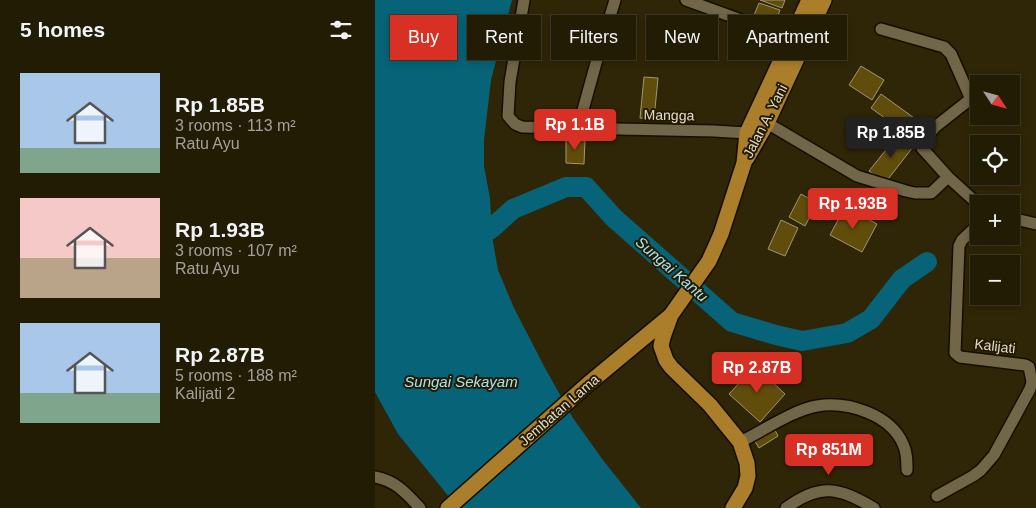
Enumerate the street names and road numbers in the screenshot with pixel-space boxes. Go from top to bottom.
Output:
street label: Jalan A. Yani [740,82,790,160]
street label: Mangga [644,107,695,123]
street label: Kalijati [974,336,1016,356]
street label: Jembatan Lama [516,371,602,449]

